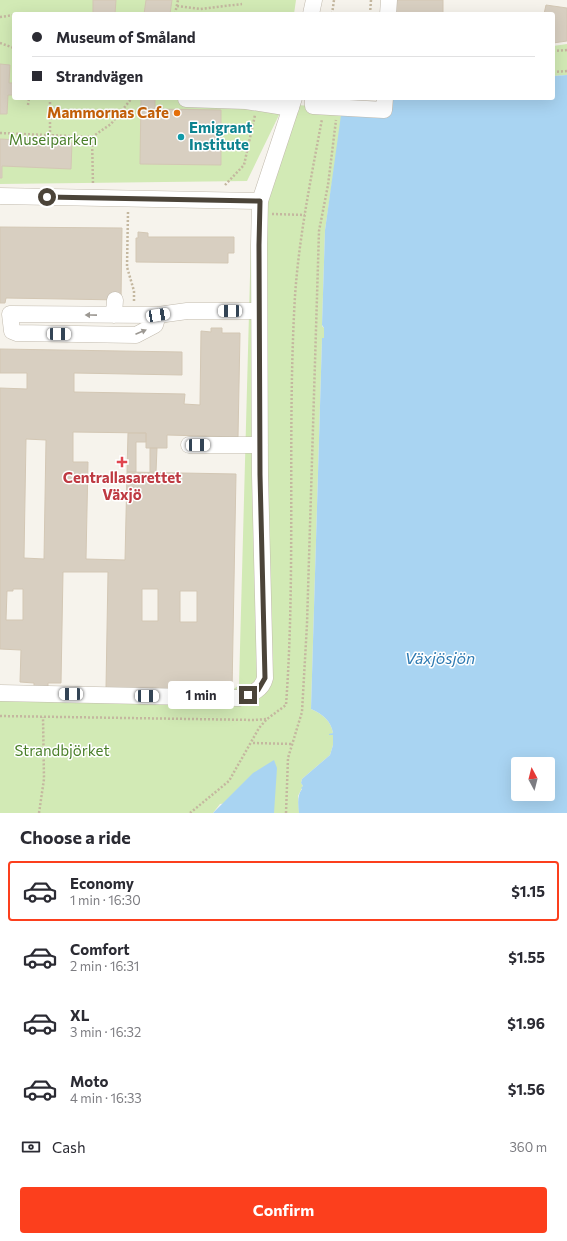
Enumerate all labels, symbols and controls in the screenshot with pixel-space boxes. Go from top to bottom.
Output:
text: Museum of Småland [56,28,196,46]
text: Strandvägen [56,67,143,85]
place label: Mammornas Cafe [47,103,169,121]
marker: Mammornas Cafe [172,108,182,118]
place label: Emigrant Institute [189,118,252,153]
park label: Museiparken [9,130,97,148]
marker: Emigrant Institute [176,132,186,142]
route start [38,188,56,206]
car [218,305,242,317]
car [145,307,171,323]
one-way arrow [84,312,97,318]
car [47,328,71,340]
one-way arrow [136,329,147,335]
car [186,439,210,451]
marker: Centrallasarettet Växjö [116,456,128,468]
place label: Centrallasarettet Växjö [63,468,181,503]
water label: Växjösjön [405,648,475,667]
callout: 1 min [168,681,234,709]
route end [239,686,257,704]
text: 1 min [186,687,216,703]
car [59,688,83,700]
car [135,690,159,702]
park label: Strandbjörket [14,741,110,759]
north arrow [511,757,555,801]
map controls [511,757,555,801]
text: Choose a ride [20,826,131,848]
icon: car [22,873,58,909]
text: Economy [70,874,134,892]
text: $1.15 [511,882,545,900]
text: 1 min · 16:30 [70,892,141,908]
icon: car [22,939,58,975]
text: Comfort [70,940,130,958]
text: $1.55 [508,948,545,966]
text: 2 min · 16:31 [70,958,139,974]
icon: car [22,1005,58,1041]
text: XL [70,1006,89,1024]
text: $1.96 [507,1014,545,1032]
text: 3 min · 16:32 [70,1024,141,1040]
icon: car [22,1071,58,1107]
text: Moto [70,1072,109,1090]
text: $1.56 [508,1080,545,1098]
text: 4 min · 16:33 [70,1090,142,1106]
icon: cash [20,1136,42,1158]
text: Cash [52,1138,86,1156]
text: 360 m [509,1139,547,1155]
button: Confirm [20,1187,547,1233]

